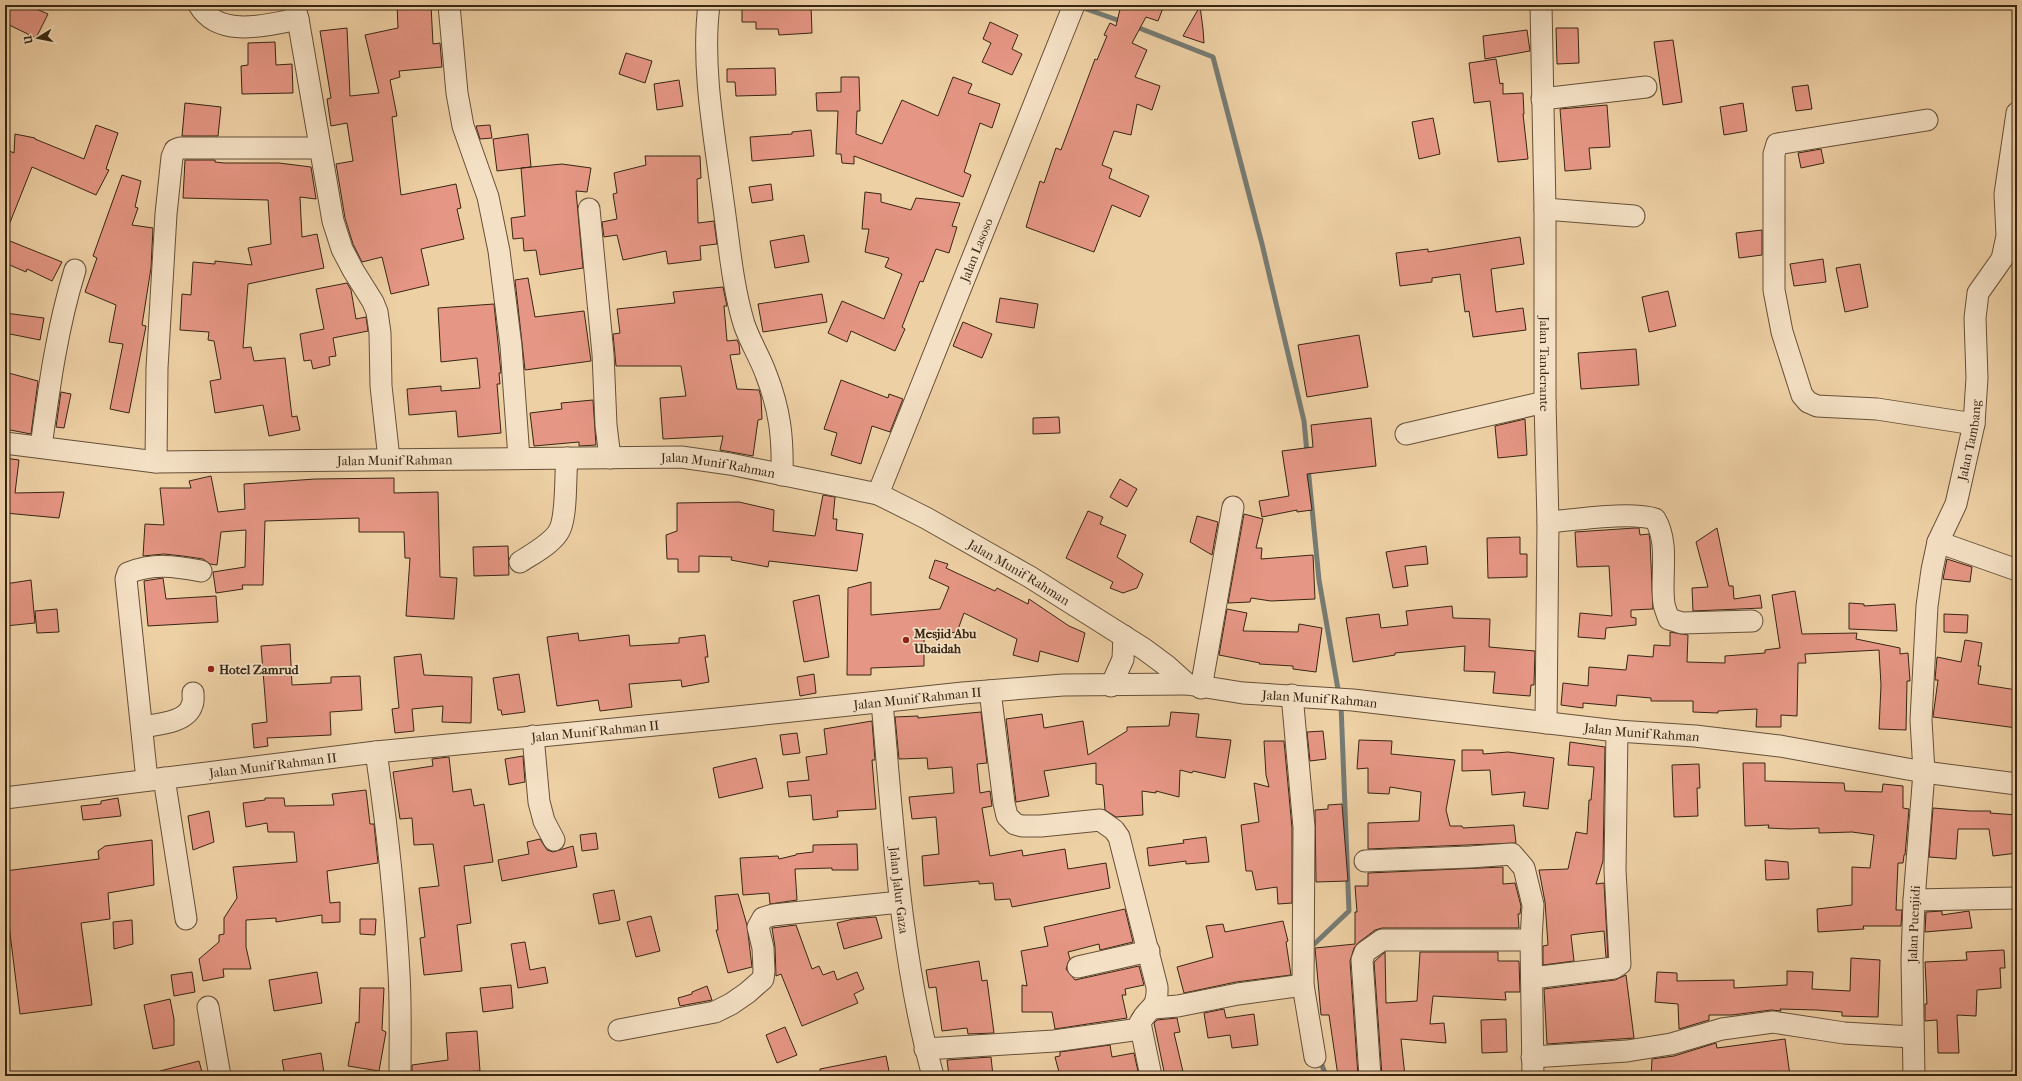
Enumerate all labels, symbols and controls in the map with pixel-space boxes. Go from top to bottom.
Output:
north arrow [18,18,58,58]
text: U [21,34,36,46]
street label: Jalan Lasoso [956,216,996,285]
street label: Jalan Tanderante [1537,315,1552,412]
street label: Jalan Tambang [1954,398,1984,483]
street label: Jalan Munif Rahman [660,450,777,481]
street label: Jalan Munif Rahman [336,452,453,468]
street label: Jalan Munif Rahman [965,536,1073,608]
place label: Mesjid Abu Ubaidah [913,626,977,656]
marker: Mesjid Abu Ubaidah [901,635,911,645]
place label: Hotel Zamrud [219,662,300,677]
marker: Hotel Zamrud [206,664,216,674]
street label: Jalan Munif Rahman II [852,685,982,713]
street label: Jalan Munif Rahman [1261,687,1379,711]
street label: Jalan Munif Rahman II [529,718,660,745]
street label: Jalan Munif Rahman [1582,720,1701,745]
street label: Jalan Munif Rahman II [207,750,338,781]
street label: Jalan Jalur Gaza [887,845,912,936]
street label: Jalan Puenjidi [1905,885,1923,964]

